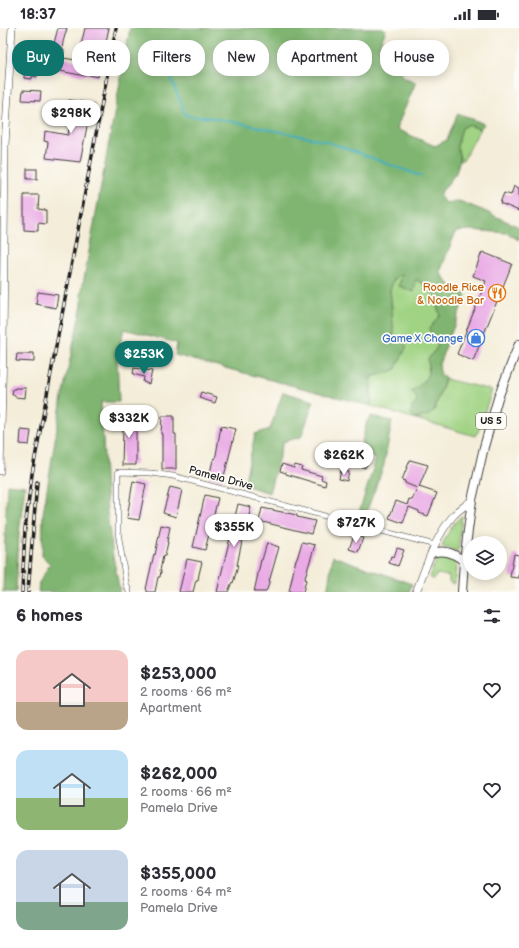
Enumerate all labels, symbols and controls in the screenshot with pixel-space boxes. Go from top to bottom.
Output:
text: 18:37 [20,5,56,24]
chip: Buy [12,40,64,76]
chip: Rent [72,40,130,76]
chip: Filters [138,40,205,76]
chip: New [213,40,269,76]
chip: Apartment [277,40,372,76]
chip: House [380,40,449,76]
pin: $298K [43,100,99,134]
text: $298K [51,105,91,121]
place label: Roodle Rice & Noodle Bar [417,281,485,307]
restaurant icon: Roodle Rice & Noodle Bar [487,283,507,303]
shop icon: Game X Change [466,328,486,348]
place label: Game X Change [382,332,463,345]
pin: $253K [116,341,172,375]
text: $253K [124,346,164,362]
pin: $332K [101,405,157,439]
text: $332K [109,410,149,426]
road number: US 5 [476,413,506,429]
pin: $262K [316,442,372,476]
text: $262K [324,447,364,463]
street label: Pamela Drive [188,463,255,493]
pin: $727K [328,510,384,544]
pin: $355K [206,514,262,548]
text: $727K [336,515,376,531]
text: $355K [214,519,254,535]
map controls [463,536,507,580]
button: layers [463,536,507,580]
icon: filters [481,605,503,627]
text: 6 homes [16,606,83,626]
text: $253,000 [140,664,217,684]
icon: home [48,666,96,714]
icon: heart [481,679,503,701]
text: 2 rooms · 66 m² [140,684,232,700]
text: Apartment [140,700,201,716]
text: $262,000 [140,764,217,784]
icon: home [48,766,96,814]
icon: heart [481,779,503,801]
text: 2 rooms · 66 m² [140,784,232,800]
text: Pamela Drive [140,800,218,816]
text: $355,000 [140,864,216,884]
icon: home [48,866,96,914]
icon: heart [481,879,503,901]
text: 2 rooms · 64 m² [140,884,232,900]
text: Pamela Drive [140,900,218,916]

